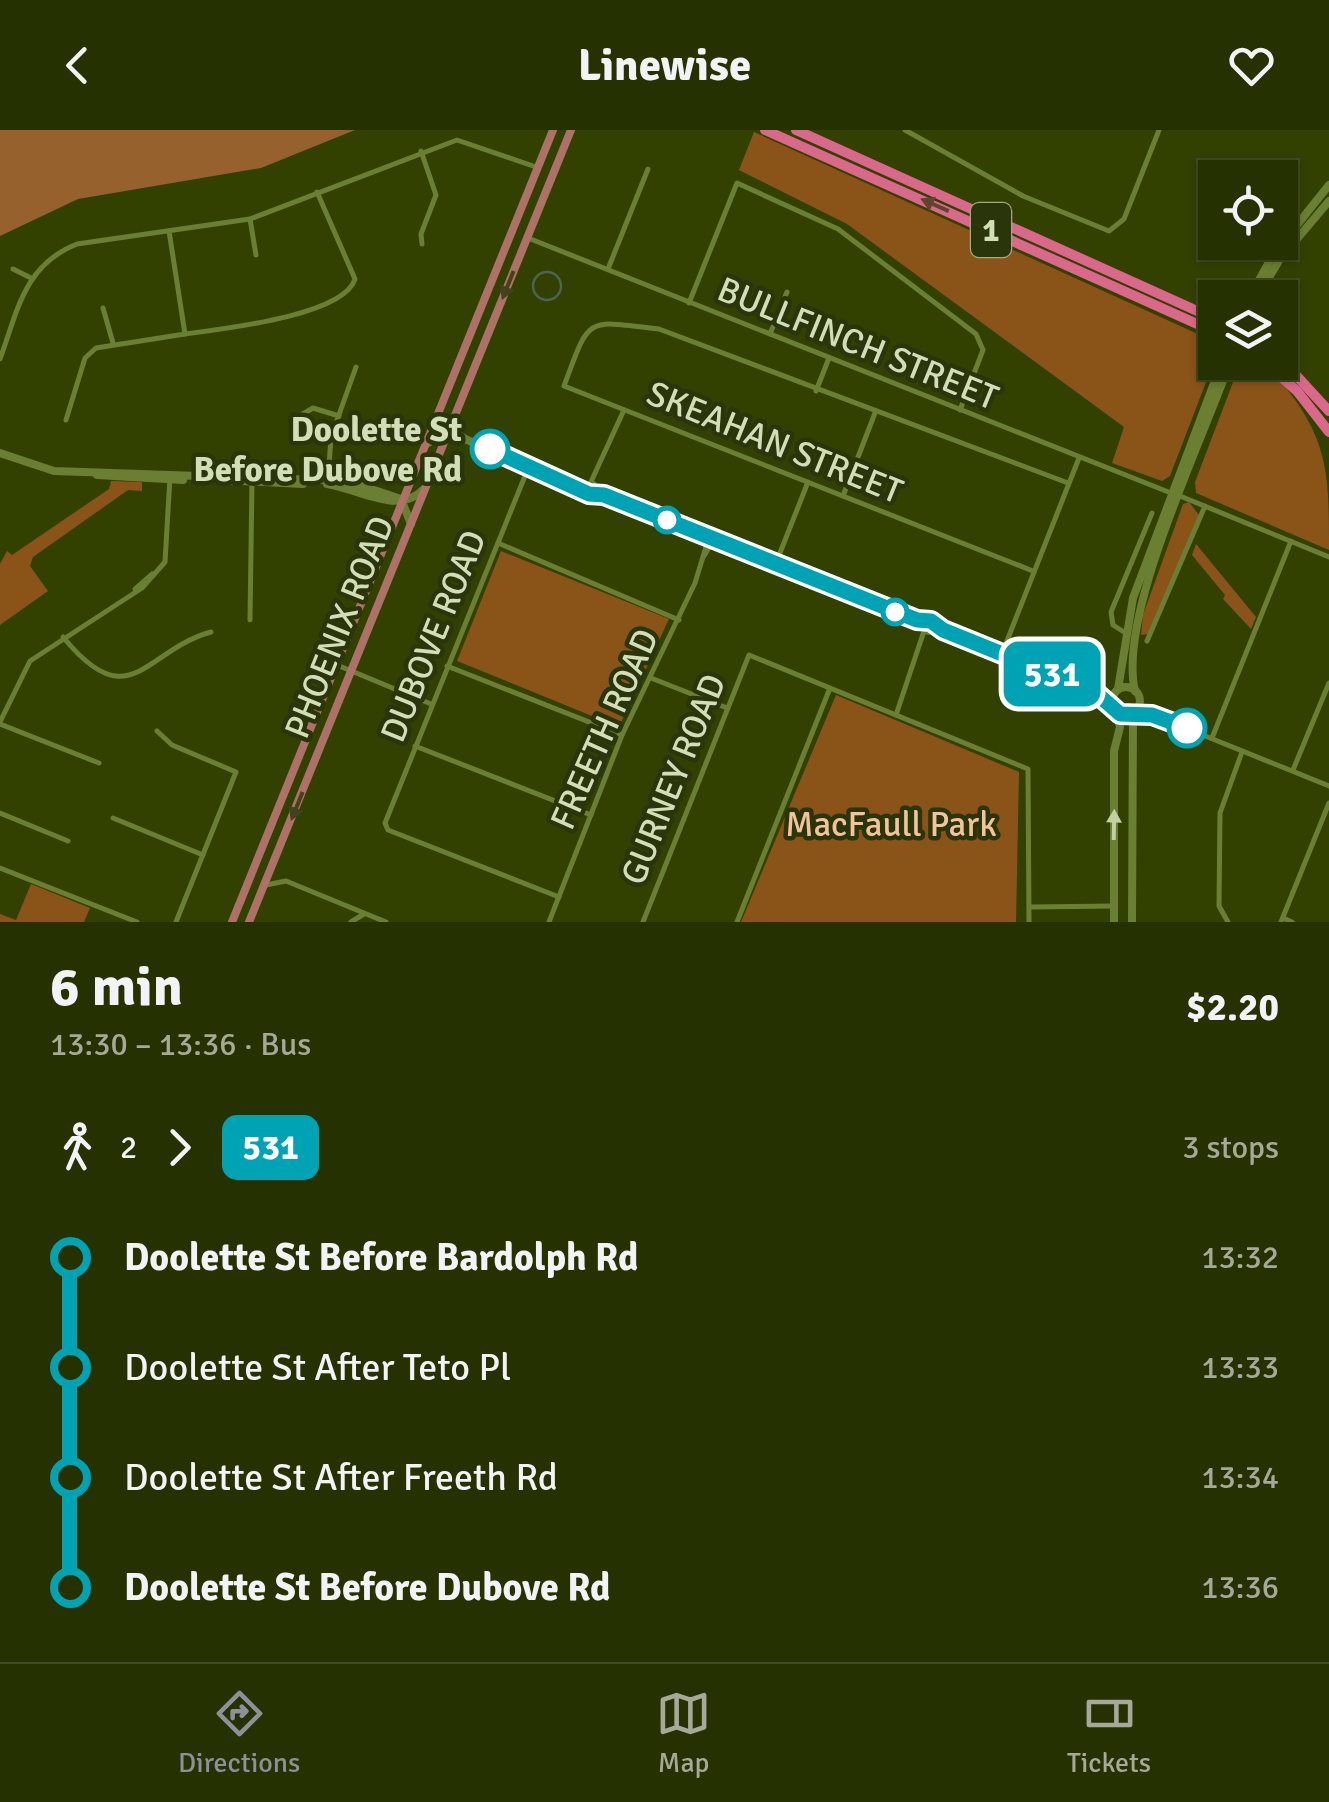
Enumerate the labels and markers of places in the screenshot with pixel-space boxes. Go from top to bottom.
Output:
place label: Doolette St Before Dubove Rd [193,408,462,491]
marker: Doolette St Before Dubove Rd [471,430,509,468]
unlabelled marker [654,507,680,533]
unlabelled marker [882,599,908,625]
unlabelled marker [1168,709,1206,747]

